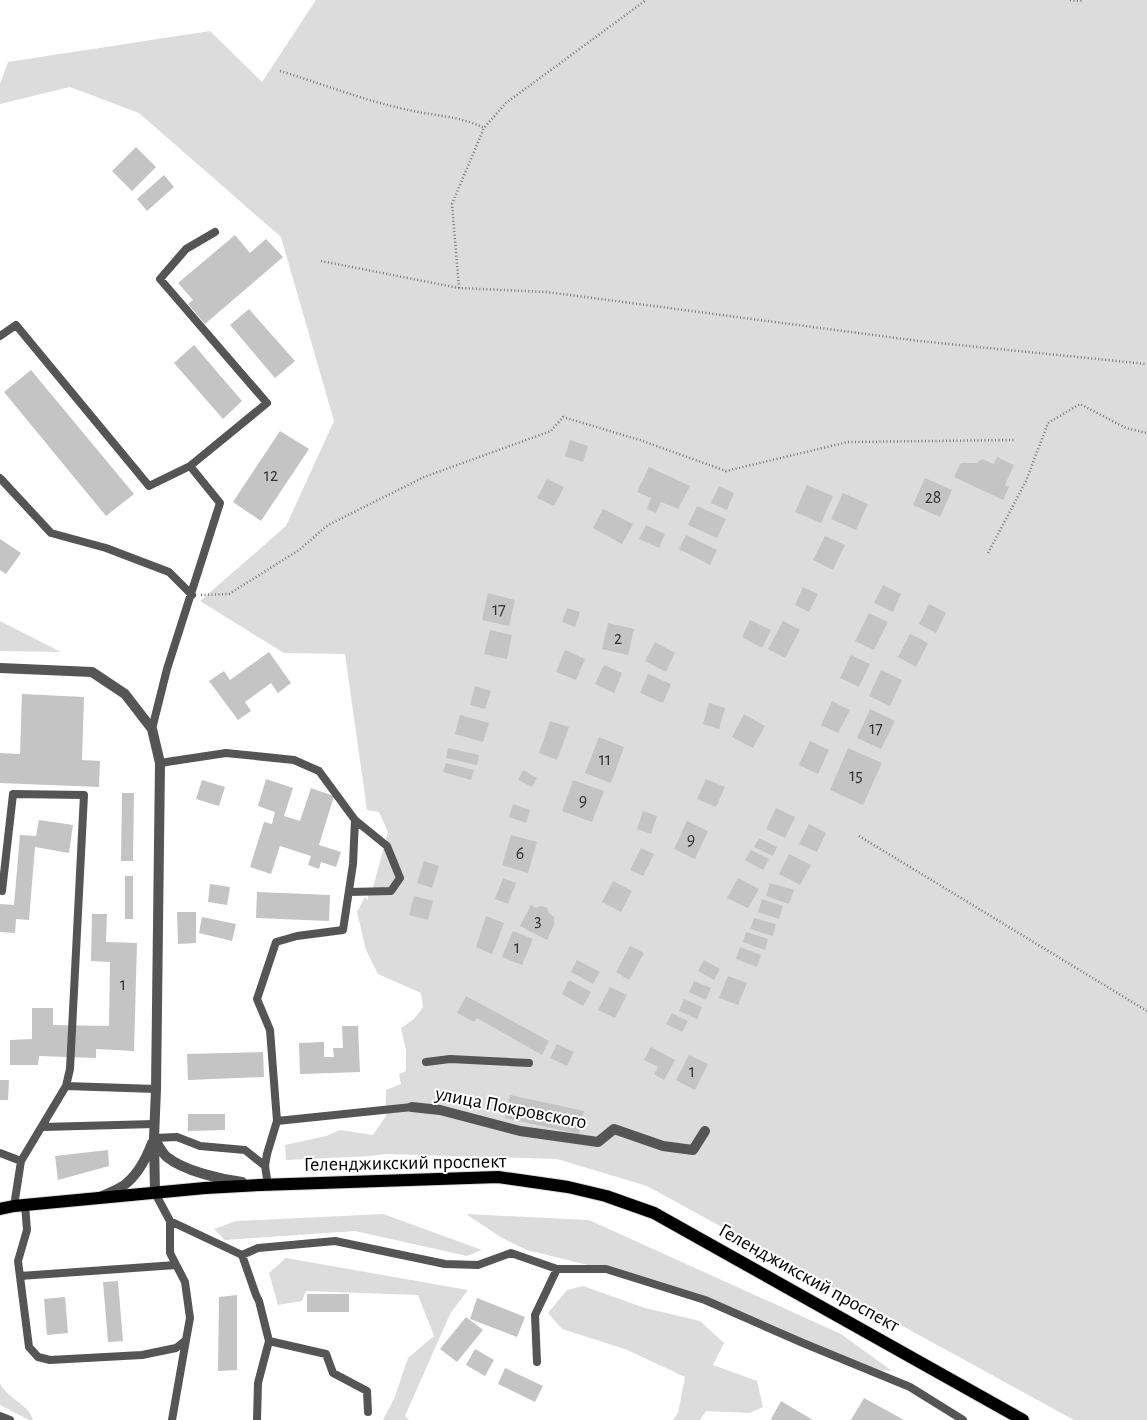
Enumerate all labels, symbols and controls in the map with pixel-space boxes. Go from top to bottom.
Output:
house number: 12 [264,467,278,485]
house number: 28 [925,489,941,507]
house number: 17 [492,601,506,619]
house number: 2 [614,630,622,648]
house number: 17 [869,720,883,738]
house number: 11 [599,751,611,769]
house number: 15 [849,767,863,785]
house number: 9 [579,792,587,810]
house number: 9 [687,831,695,849]
house number: 6 [516,845,524,863]
house number: 3 [534,912,542,930]
house number: 1 [514,939,520,957]
house number: 1 [120,976,126,994]
house number: 1 [689,1063,695,1081]
street label: улица Покровского [433,1083,588,1132]
street label: Геленджикский проспект [303,1151,507,1175]
street label: Геленджикский проспект [715,1220,903,1336]

